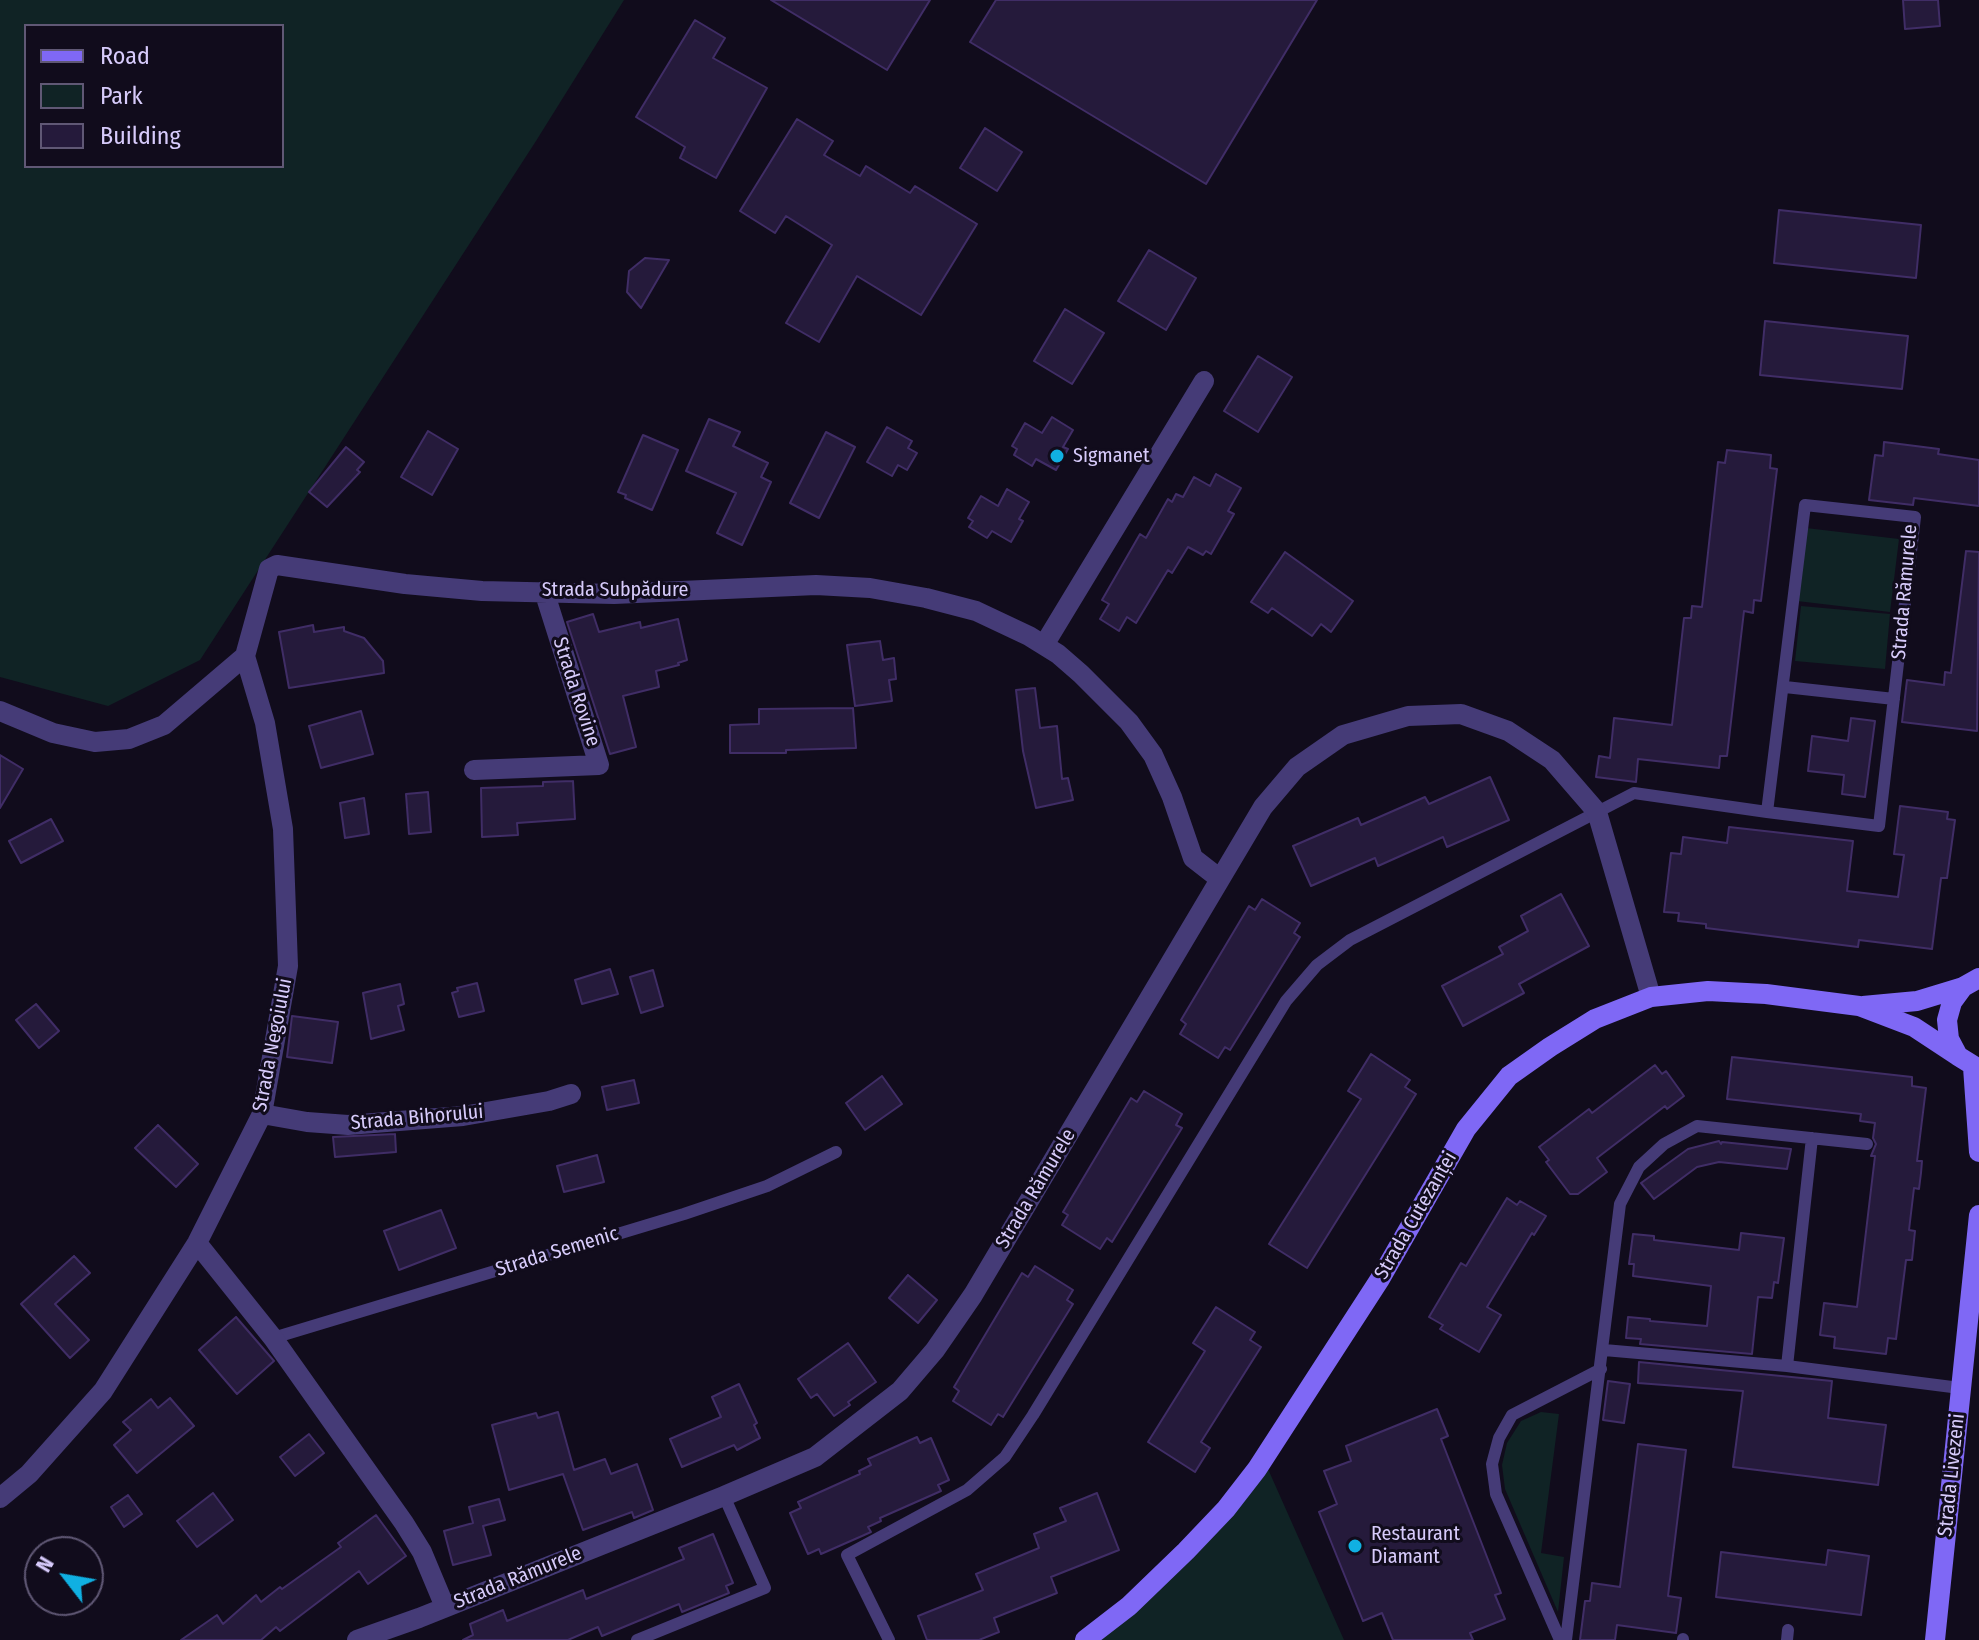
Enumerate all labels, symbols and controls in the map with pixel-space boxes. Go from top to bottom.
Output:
legend [24,24,284,168]
text: Road [100,42,150,70]
text: Park [100,82,143,110]
text: Building [100,122,181,150]
place label: Sigmanet [1073,444,1149,468]
marker: Sigmanet [1048,447,1066,465]
street label: Strada Rămurele [1887,523,1923,661]
street label: Strada Subpădure [542,578,688,602]
street label: Strada Rovine [547,634,605,750]
street label: Strada Negoiului [248,976,298,1114]
street label: Strada Bihorului [350,1100,484,1136]
street label: Strada Rămurele [991,1125,1081,1253]
street label: Strada Cutezanței [1370,1148,1462,1284]
street label: Strada Semenic [493,1222,621,1282]
street label: Strada Livezeni [1934,1412,1970,1538]
place label: Restaurant Diamant [1371,1522,1460,1569]
north arrow [24,1536,104,1616]
marker: Restaurant Diamant [1346,1537,1364,1555]
street label: Strada Rămurele [451,1541,585,1615]
text: N [30,1552,60,1577]

